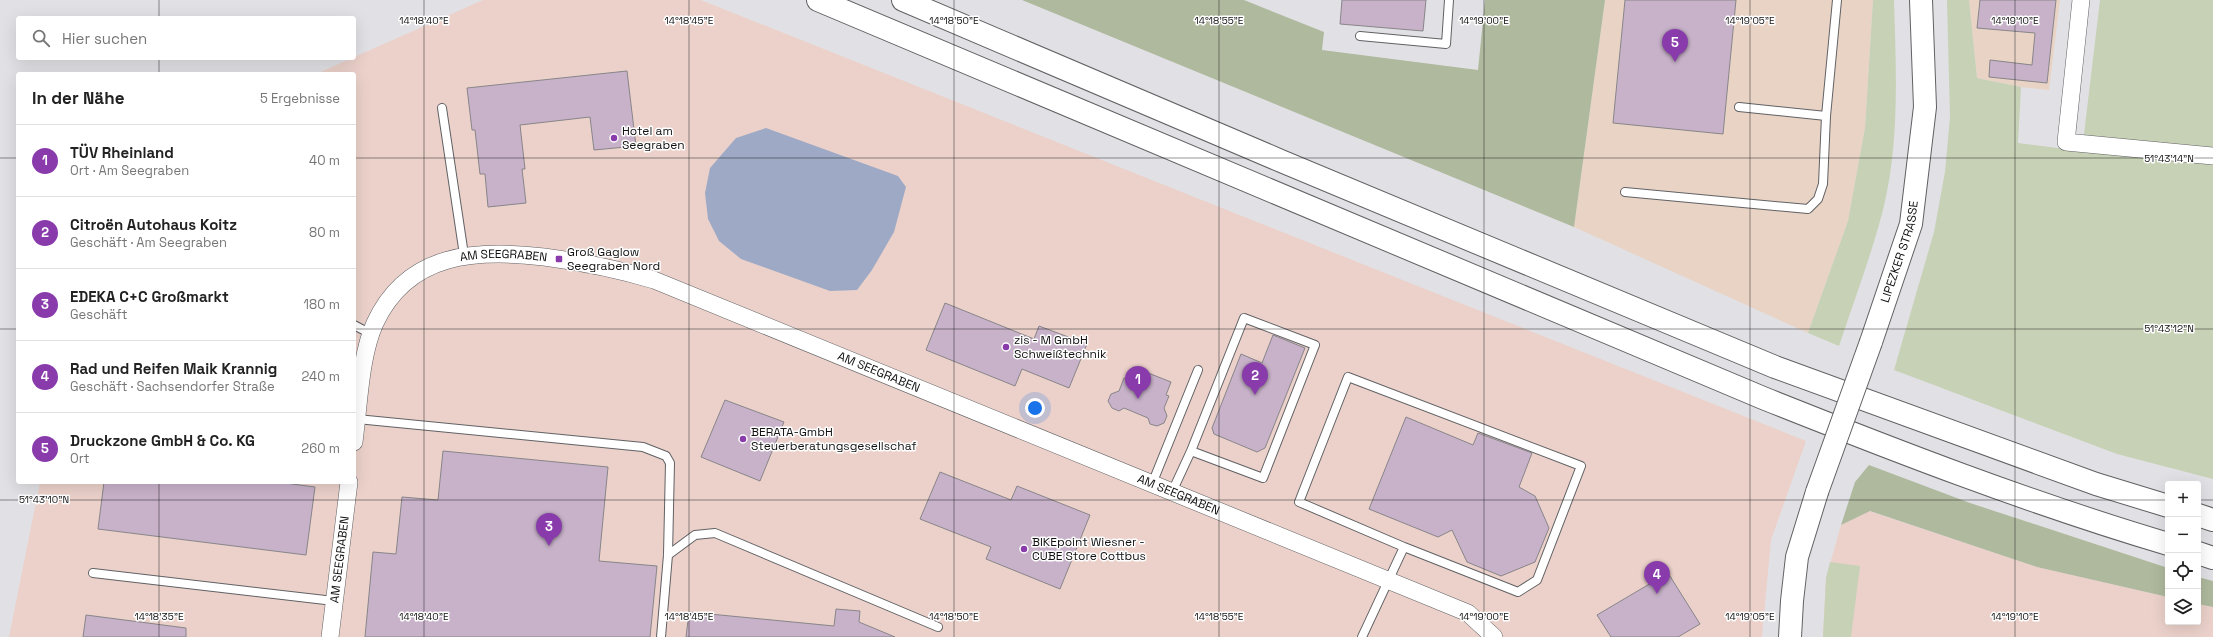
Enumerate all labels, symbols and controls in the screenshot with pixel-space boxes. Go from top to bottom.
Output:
text: 14°18'40"E [399,14,449,27]
text: 14°18'45"E [665,14,714,27]
text: 14°18'50"E [929,14,979,27]
text: 14°18'55"E [1194,14,1244,27]
text: 14°19'00"E [1459,14,1509,27]
text: 14°19'05"E [1725,14,1775,27]
text: 14°19'10"E [1991,14,2039,27]
search box [16,16,356,60]
icon: search [30,27,52,49]
text: Hier suchen [62,29,147,48]
pin: 5 [1662,29,1688,62]
text: In der Nähe [32,87,124,109]
text: 5 Ergebnisse [260,90,340,107]
place label: Hotel am Seegraben [622,123,685,153]
marker: Hotel am Seegraben [609,133,619,143]
text: TÜV Rheinland [70,143,174,162]
text: 1 [42,152,48,169]
text: 40 m [309,152,340,169]
text: 51°43'14"N [2144,152,2194,165]
text: Ort · Am Seegraben [70,162,189,179]
street label: LIPEZKER STRASSE [1877,200,1922,305]
text: Citroën Autohaus Koitz [70,215,237,234]
text: 2 [41,224,49,241]
text: 80 m [309,224,340,241]
text: Geschäft · Am Seegraben [70,234,227,251]
place label: Groß Gaglow Seegraben Nord [567,244,660,274]
street label: AM SEEGRABEN [459,246,548,265]
marker: Groß Gaglow Seegraben Nord [554,254,564,264]
text: EDEKA C+C Großmarkt [70,287,229,306]
text: 3 [41,296,49,313]
text: 180 m [304,296,340,313]
text: Geschäft [70,306,127,323]
text: 51°43'12"N [2144,322,2194,335]
place label: zis - M GmbH Schweißtechnik [1014,332,1107,362]
marker: zis - M GmbH Schweißtechnik [1001,342,1011,352]
street label: AM SEEGRABEN [835,348,922,396]
text: Rad und Reifen Maik Krannig [70,359,277,378]
pin: 2 [1242,362,1268,395]
pin: 1 [1125,366,1151,399]
text: 4 [41,368,49,385]
text: 240 m [302,368,340,385]
text: Geschäft · Sachsendorfer Straße [70,378,275,395]
your location [1025,398,1045,418]
place label: BERATA-GmbH Steuerberatungsgesellschaf [751,424,916,454]
text: Druckzone GmbH & Co. KG [70,431,255,450]
marker: BERATA-GmbH Steuerberatungsgesellschaf [738,434,748,444]
text: 5 [41,440,49,457]
text: 260 m [301,440,340,457]
text: Ort [70,450,90,467]
street label: AM SEEGRABEN [1135,471,1222,519]
map controls [2165,481,2201,625]
button: + [2165,481,2201,517]
text: 51°43'10"N [19,493,69,506]
pin: 3 [536,513,562,546]
street label: AM SEEGRABEN [326,515,353,604]
button: − [2165,517,2201,553]
place label: BIKEpoint Wiesner - CUBE Store Cottbus [1032,534,1146,564]
marker: BIKEpoint Wiesner - CUBE Store Cottbus [1019,544,1029,554]
button: locate [2165,553,2201,589]
pin: 4 [1644,561,1670,594]
button: layers [2165,589,2201,625]
text: 14°18'35"E [134,610,184,623]
text: 14°18'40"E [399,610,449,623]
text: 14°18'45"E [665,610,714,623]
text: 14°18'50"E [929,610,979,623]
text: 14°18'55"E [1194,610,1244,623]
text: 14°19'00"E [1459,610,1509,623]
text: 14°19'05"E [1725,610,1775,623]
text: 14°19'10"E [1991,610,2039,623]

